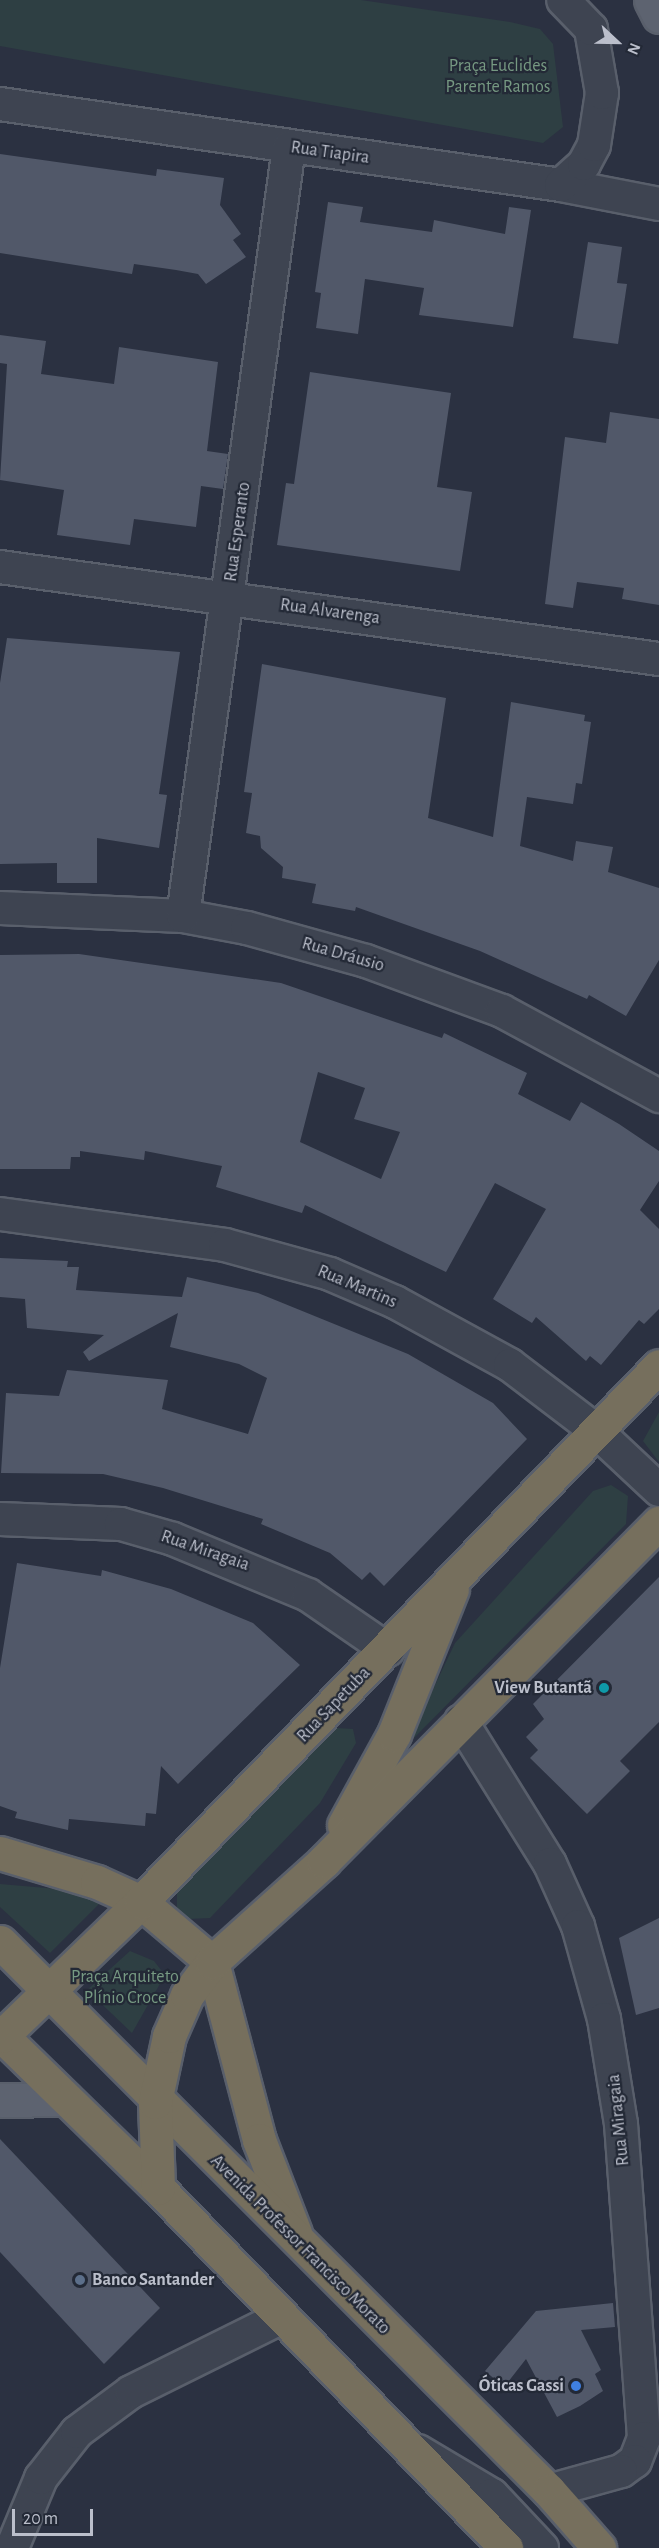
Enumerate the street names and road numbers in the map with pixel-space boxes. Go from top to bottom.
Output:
street label: Rua Tiapira [289,137,371,169]
street label: Rua Esperanto [220,481,256,583]
street label: Rua Alvarenga [279,594,381,630]
street label: Rua Dráusio [299,933,387,977]
street label: Rua Martins [314,1261,400,1313]
street label: Rua Miragaia [158,1526,252,1576]
street label: Rua Sapetuba [293,1663,375,1747]
street label: Rua Miragaia [603,2073,635,2167]
street label: Avenida Professor Francisco Morato [206,2151,394,2339]

